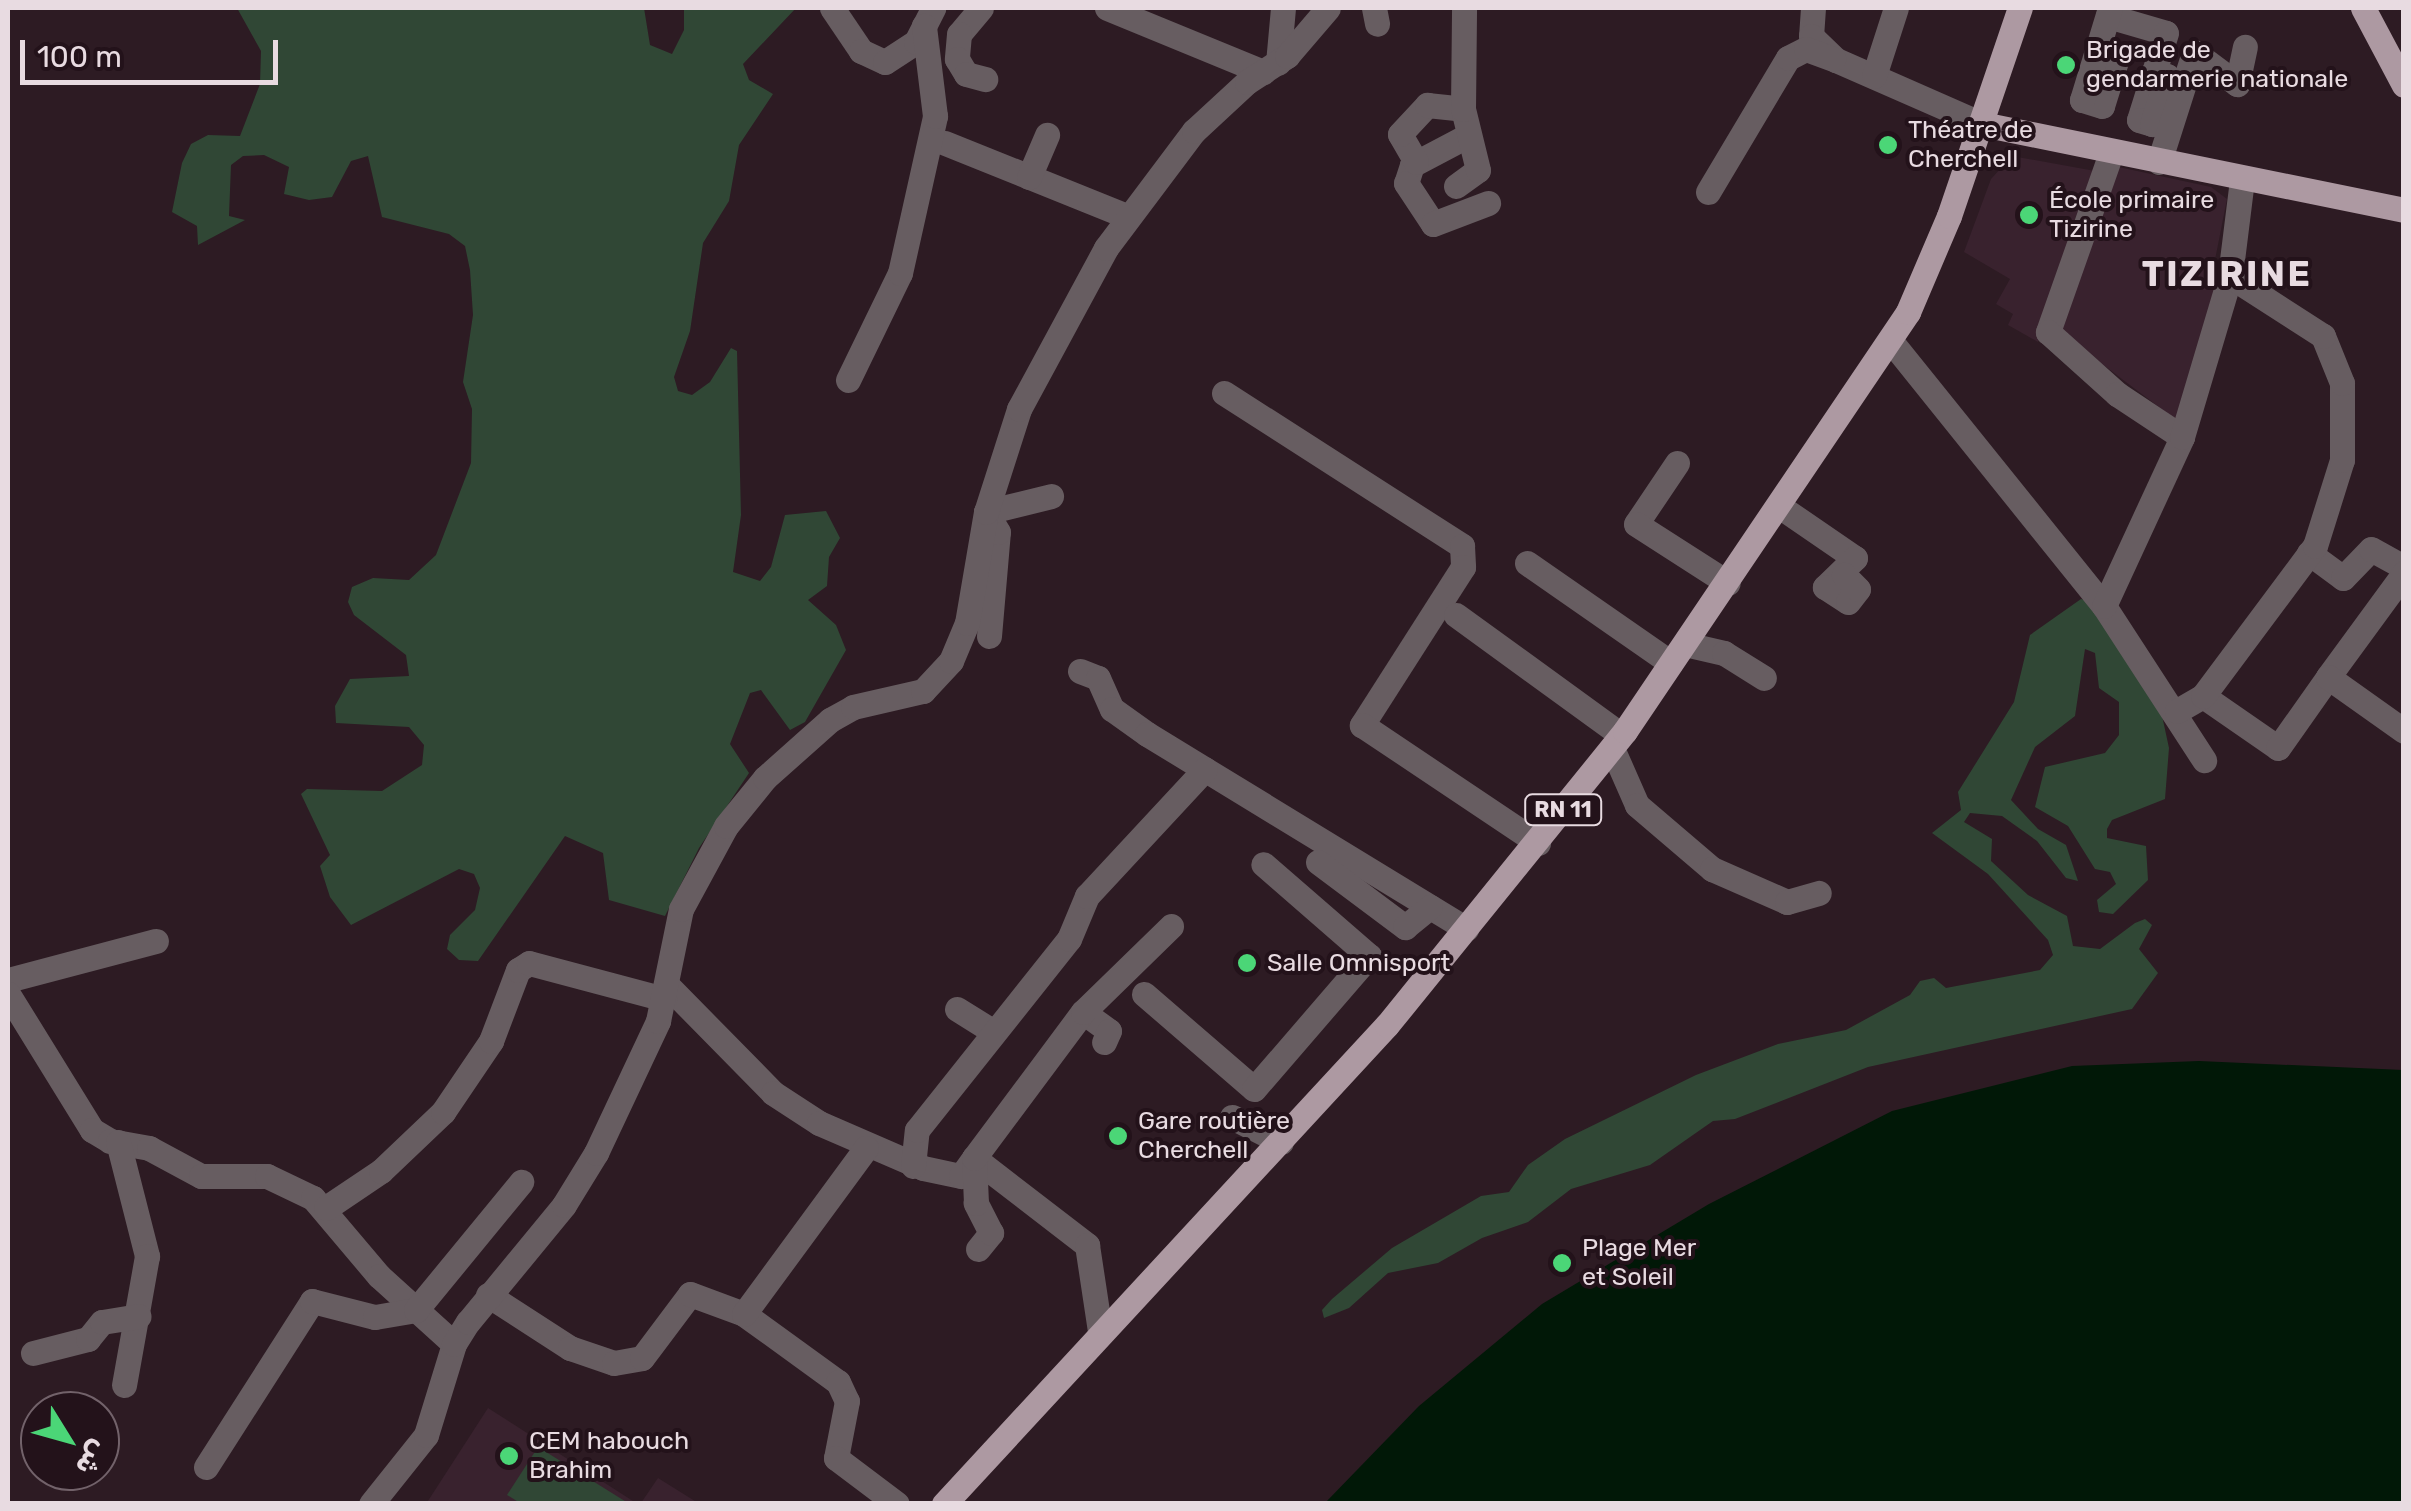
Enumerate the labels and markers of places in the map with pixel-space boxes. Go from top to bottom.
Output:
place label: Brigade de gendarmerie nationale [2086,36,2348,95]
marker: Brigade de gendarmerie nationale [2055,54,2077,76]
place label: Théatre de Cherchell [1908,116,2033,175]
marker: Théatre de Cherchell [1877,134,1899,156]
place label: École primaire Tizirine [2049,186,2214,245]
marker: École primaire Tizirine [2018,204,2040,226]
place label: Salle Omnisport [1267,948,1450,978]
marker: Salle Omnisport [1236,952,1258,974]
place label: Gare routière Cherchell [1138,1107,1290,1166]
marker: Gare routière Cherchell [1107,1125,1129,1147]
place label: Plage Mer et Soleil [1582,1234,1696,1293]
marker: Plage Mer et Soleil [1551,1252,1573,1274]
place label: CEM habouch Brahim [529,1427,689,1486]
marker: CEM habouch Brahim [498,1445,520,1467]

